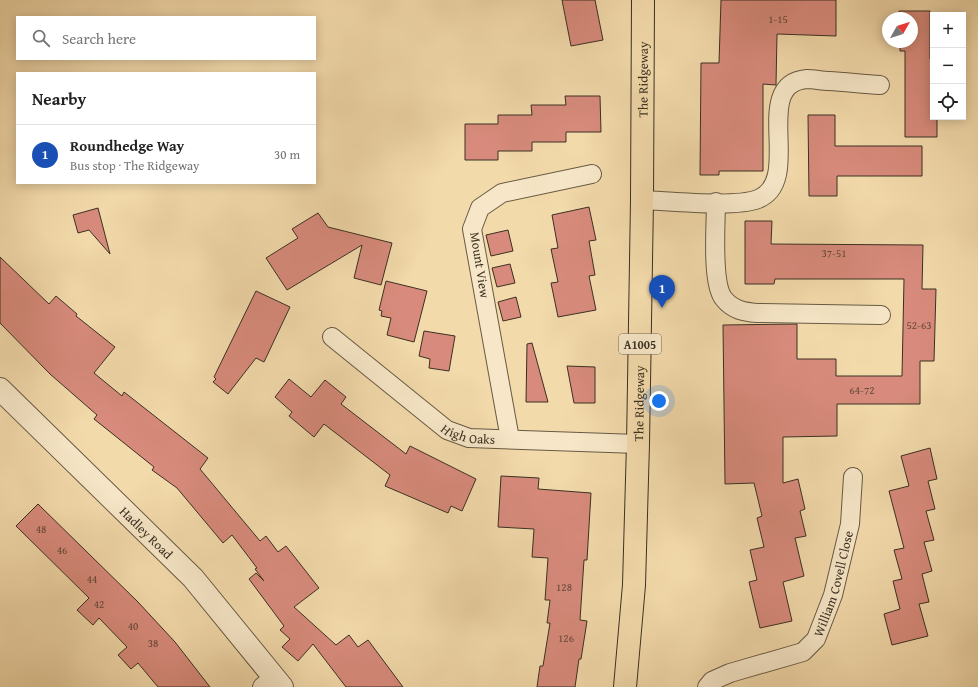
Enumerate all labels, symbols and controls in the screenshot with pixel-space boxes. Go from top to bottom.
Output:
house number: 1-15 [768,11,788,27]
north arrow [882,12,918,48]
map controls [930,12,966,120]
button: + [930,12,966,48]
search box [16,16,316,60]
icon: search [30,27,52,49]
text: Search here [62,28,136,49]
street label: The Ridgeway [633,41,652,118]
button: − [930,48,966,84]
button: locate [930,84,966,120]
text: Nearby [32,86,86,111]
text: Roundhedge Way [70,135,184,156]
text: 1 [42,145,48,164]
text: 30 m [274,145,300,164]
text: Bus stop · The Ridgeway [70,156,200,175]
street label: Mount View [465,231,495,300]
house number: 37-51 [822,245,846,261]
pin: 1 [649,275,675,308]
house number: 52-63 [907,317,931,333]
road number: A1005 [619,334,661,354]
street label: The Ridgeway [629,365,649,442]
house number: 64-72 [850,382,874,398]
your location [649,391,669,411]
street label: High Oaks [437,419,495,448]
street label: Hadley Road [115,502,177,563]
house number: 48 [36,521,46,537]
street label: William Covell Close [808,529,858,639]
house number: 46 [57,542,67,558]
house number: 44 [87,571,97,587]
house number: 128 [556,579,572,595]
house number: 42 [94,596,104,612]
house number: 40 [128,618,138,634]
house number: 126 [558,630,574,646]
house number: 38 [148,635,158,651]

